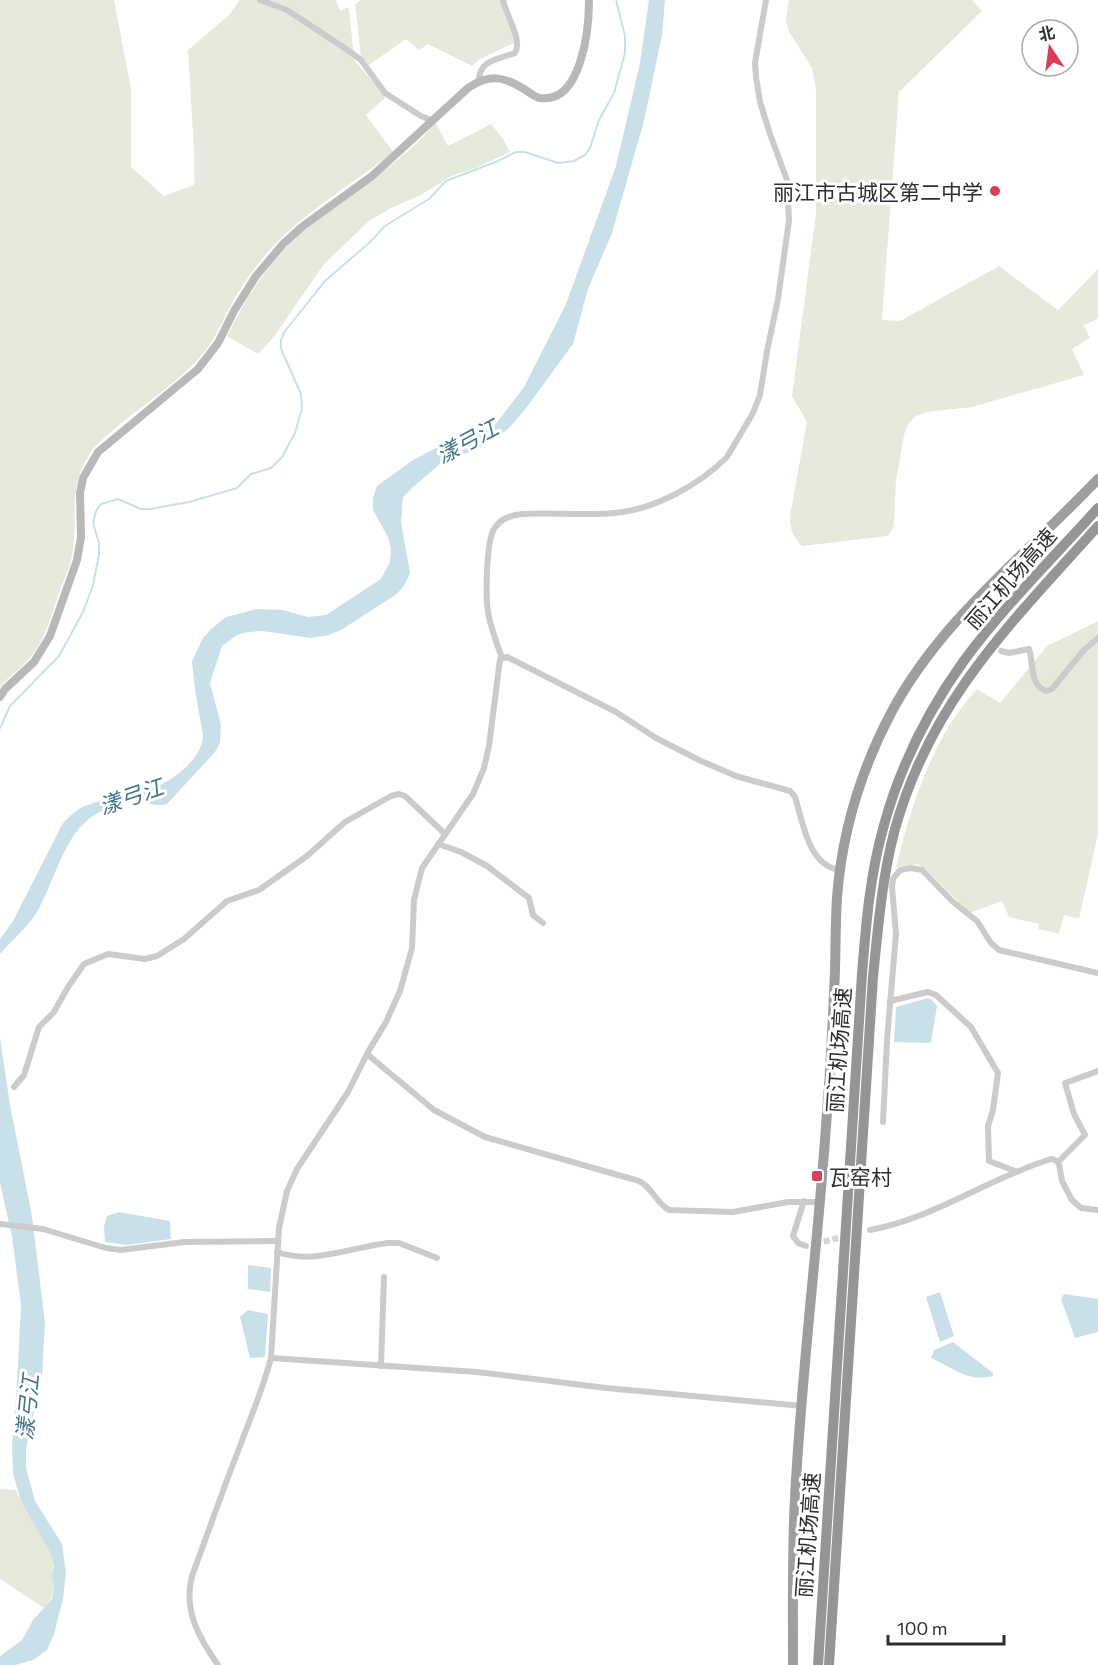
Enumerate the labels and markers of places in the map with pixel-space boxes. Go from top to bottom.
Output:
place label: 丽江市古城区第二中学 [773,179,983,204]
marker: 丽江市古城区第二中学 [988,184,1002,198]
place label: 瓦窑村 [829,1164,892,1189]
marker: 瓦窑村 [810,1169,824,1183]

